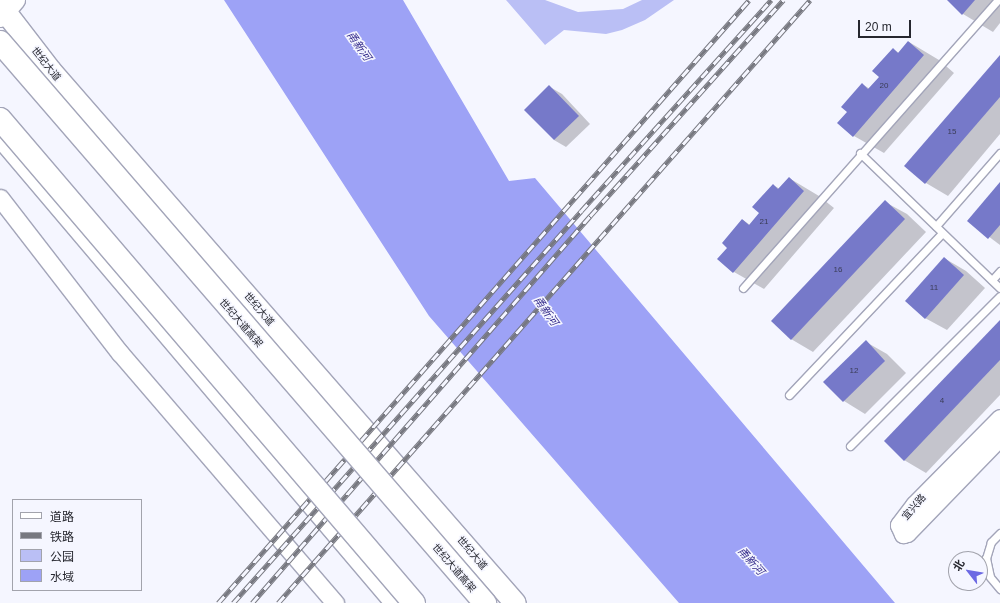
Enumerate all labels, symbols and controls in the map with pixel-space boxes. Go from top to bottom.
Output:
scale bar [860,12,913,38]
text: 20 m [865,20,892,34]
water label: 甬新河 [344,29,374,63]
street label: 世纪大道 [29,45,63,83]
house number: 20 [880,81,888,91]
house number: 15 [948,127,956,137]
house number: 21 [760,217,768,227]
house number: 16 [834,265,842,275]
house number: 11 [930,283,938,293]
street label: 世纪大道 [241,290,277,328]
water label: 甬新河 [531,294,561,328]
street label: 世纪大道高架 [217,296,265,350]
house number: 12 [850,366,858,376]
house number: 4 [940,396,944,406]
street label: 宜兴路 [900,492,928,522]
legend [12,499,142,591]
text: 道路 [50,510,74,524]
text: 铁路 [50,530,74,544]
street label: 世纪大道 [454,534,490,572]
street label: 世纪大道高架 [430,541,478,595]
water label: 甬新河 [735,544,767,578]
text: 公园 [50,550,74,564]
north arrow [948,551,988,591]
text: 北 [951,558,967,573]
text: 水域 [50,570,74,584]

